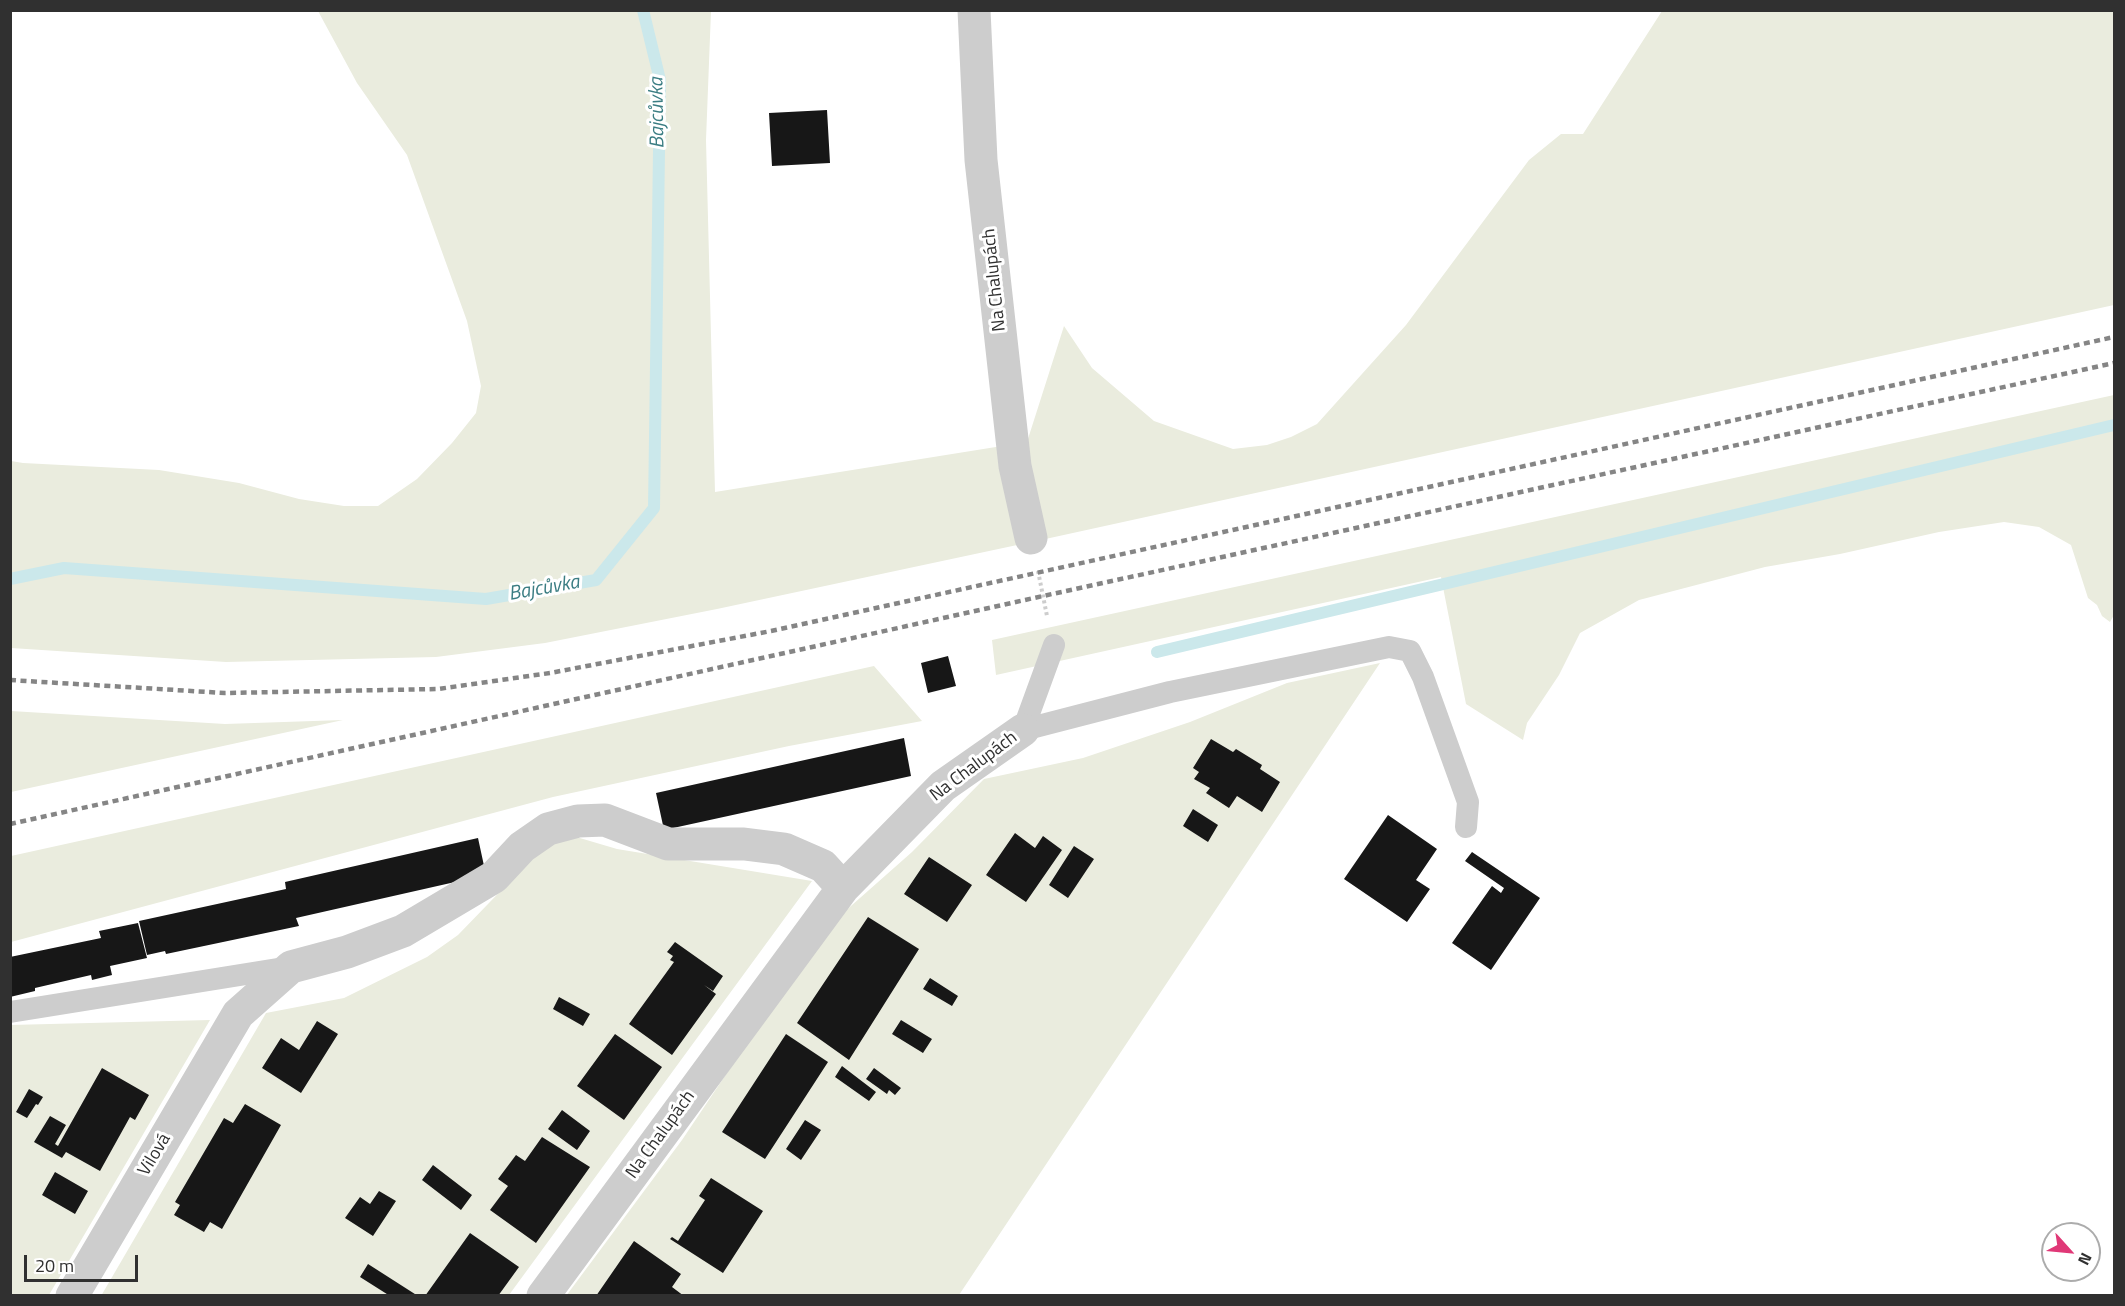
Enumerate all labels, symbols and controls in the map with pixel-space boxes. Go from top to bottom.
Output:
water label: Bajcůvka [645,77,671,149]
street label: Na Chalupách [979,227,1011,333]
water label: Bajcůvka [507,571,581,607]
street label: Na Chalupách [926,727,1022,807]
street label: Na Chalupách [622,1087,700,1183]
street label: Vilová [134,1130,176,1180]
north arrow [2041,1222,2101,1282]
scale bar [27,1243,141,1281]
text: N [2072,1249,2098,1270]
text: 20 m [35,1252,74,1279]

